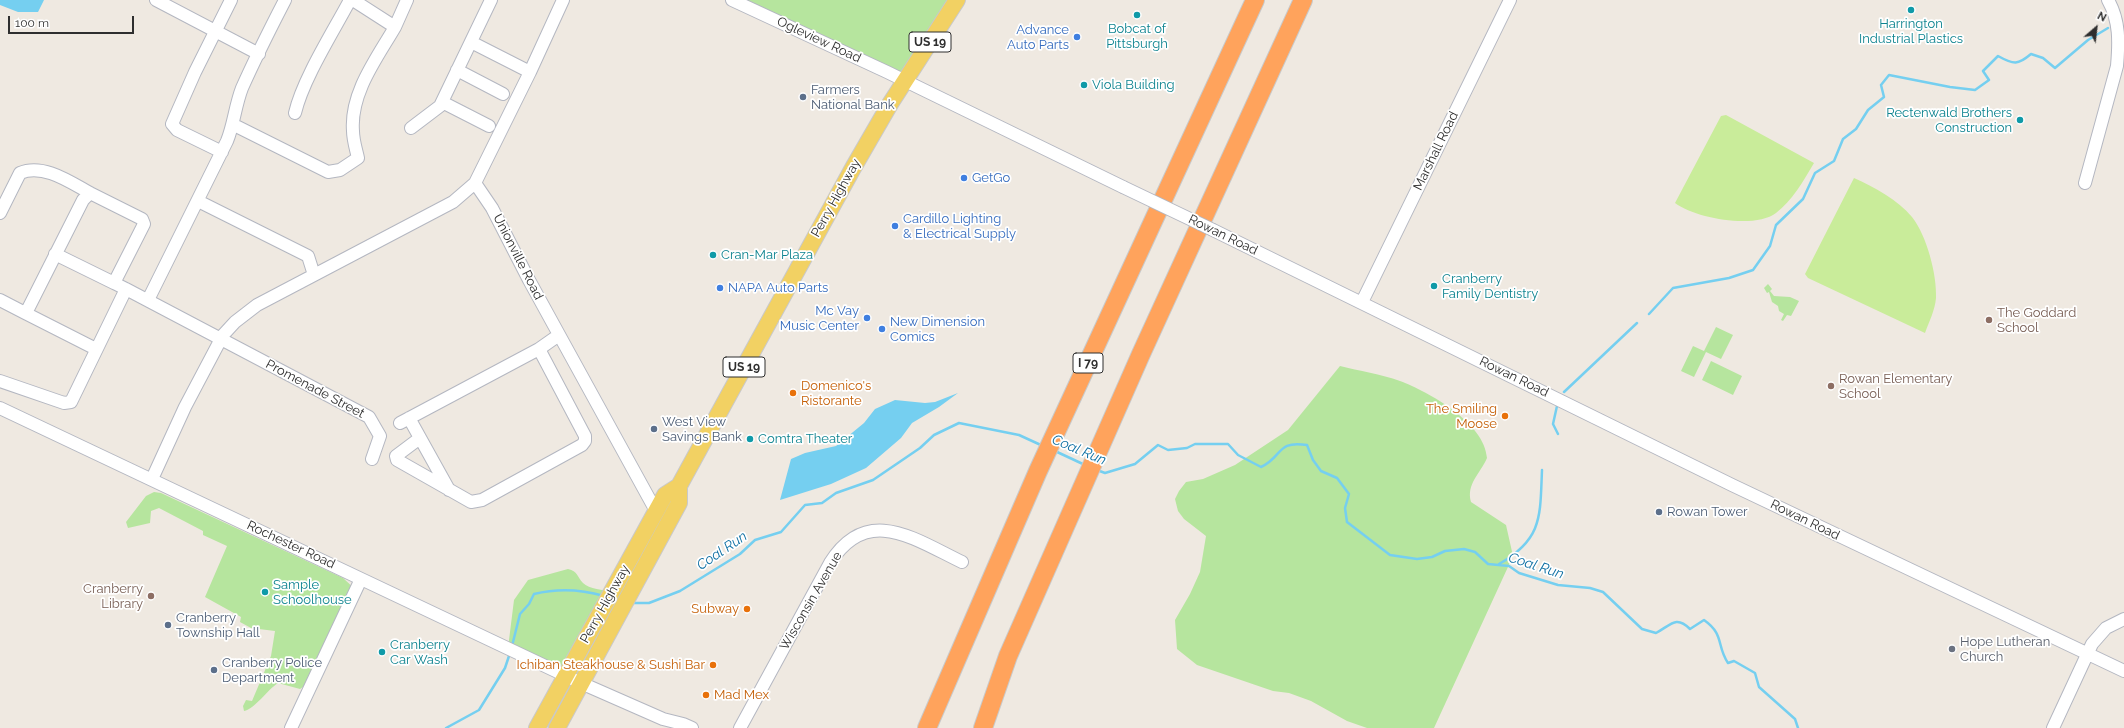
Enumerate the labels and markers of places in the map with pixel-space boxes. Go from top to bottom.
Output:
marker: Harrington Industrial Plastics [1906,5,1916,15]
marker: Bobcat of Pittsburgh [1132,10,1142,20]
place label: Harrington Industrial Plastics [1859,16,1963,47]
place label: Bobcat of Pittsburgh [1106,21,1168,52]
place label: Advance Auto Parts [1007,22,1069,53]
marker: Advance Auto Parts [1072,32,1082,42]
place label: Viola Building [1092,77,1175,93]
marker: Viola Building [1079,80,1089,90]
place label: Farmers National Bank [811,82,895,113]
marker: Farmers National Bank [798,92,808,102]
place label: Rectenwald Brothers Construction [1886,105,2012,136]
marker: Rectenwald Brothers Construction [2015,115,2025,125]
place label: GetGo [972,170,1010,186]
marker: GetGo [959,173,969,183]
place label: Cardillo Lighting & Electrical Supply [903,211,1016,242]
marker: Cardillo Lighting & Electrical Supply [890,221,900,231]
place label: Cran-Mar Plaza [721,247,813,263]
marker: Cran-Mar Plaza [708,250,718,260]
place label: Cranberry Family Dentistry [1442,271,1538,302]
place label: NAPA Auto Parts [728,280,828,296]
marker: Cranberry Family Dentistry [1429,281,1439,291]
marker: NAPA Auto Parts [715,283,725,293]
place label: Mc Vay Music Center [780,303,859,334]
place label: The Goddard School [1997,305,2076,336]
marker: Mc Vay Music Center [862,313,872,323]
place label: New Dimension Comics [890,314,985,345]
marker: The Goddard School [1984,315,1994,325]
marker: New Dimension Comics [877,324,887,334]
place label: Rowan Elementary School [1839,371,1952,402]
place label: Domenico's Ristorante [801,378,871,409]
marker: Rowan Elementary School [1826,381,1836,391]
marker: Domenico's Ristorante [788,388,798,398]
place label: The Smiling Moose [1426,401,1497,432]
marker: The Smiling Moose [1500,411,1510,421]
place label: West View Savings Bank [662,414,742,445]
marker: West View Savings Bank [649,424,659,434]
place label: Comtra Theater [758,431,852,447]
marker: Comtra Theater [745,434,755,444]
place label: Rowan Tower [1667,504,1748,520]
marker: Rowan Tower [1654,507,1664,517]
place label: Sample Schoolhouse [273,577,352,608]
place label: Cranberry Library [83,581,143,612]
marker: Sample Schoolhouse [260,587,270,597]
marker: Cranberry Library [146,591,156,601]
place label: Subway [691,601,739,617]
marker: Subway [742,604,752,614]
place label: Cranberry Township Hall [176,610,260,641]
marker: Cranberry Township Hall [163,620,173,630]
place label: Hope Lutheran Church [1960,634,2050,665]
place label: Cranberry Car Wash [390,637,450,668]
marker: Hope Lutheran Church [1947,644,1957,654]
marker: Cranberry Car Wash [377,647,387,657]
place label: Cranberry Police Department [222,655,322,686]
place label: Ichiban Steakhouse & Sushi Bar [517,657,705,673]
marker: Ichiban Steakhouse & Sushi Bar [708,660,718,670]
marker: Cranberry Police Department [209,665,219,675]
place label: Mad Mex [714,687,769,703]
marker: Mad Mex [701,690,711,700]

